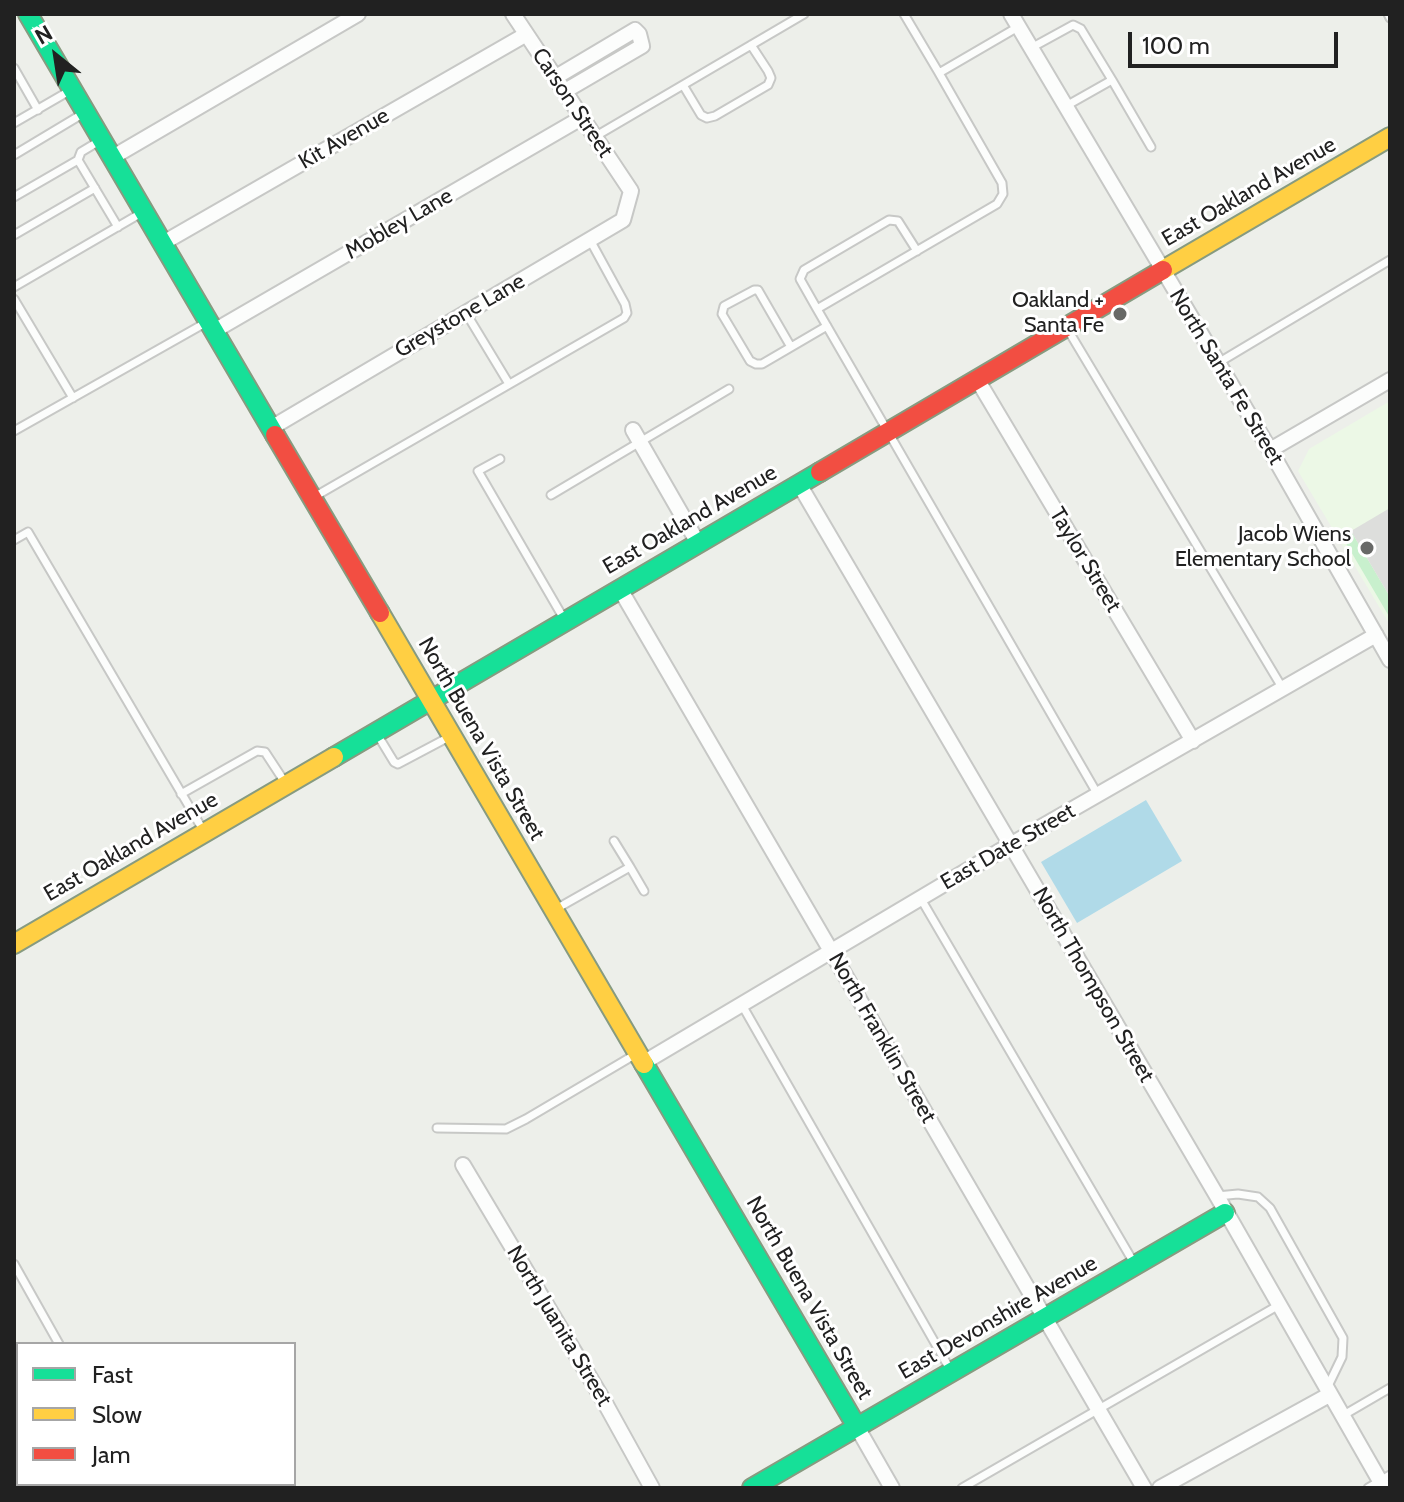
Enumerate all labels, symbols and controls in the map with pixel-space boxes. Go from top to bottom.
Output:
north arrow [16,16,96,96]
scale bar [1132,16,1342,66]
text: N [30,19,57,50]
text: 100 m [1142,31,1210,60]
street label: Carson Street [526,43,618,163]
street label: Kit Avenue [294,103,394,175]
street label: East Oakland Avenue [1157,131,1341,253]
street label: Mobley Lane [341,183,457,265]
street label: Greystone Lane [390,268,530,364]
street label: North Santa Fe Street [1163,284,1289,470]
place label: Oakland + Santa Fe [1012,288,1104,340]
marker: Oakland + Santa Fe [1111,305,1129,323]
street label: East Oakland Avenue [598,459,782,581]
street label: Taylor Street [1043,503,1127,617]
place label: Jacob Wiens Elementary School [1175,522,1351,574]
marker: Jacob Wiens Elementary School [1358,539,1376,557]
street label: North Buena Vista Street [412,633,550,845]
street label: East Oakland Avenue [39,786,223,908]
street label: East Date Street [936,798,1080,896]
street label: North Thompson Street [1026,883,1160,1087]
street label: North Franklin Street [823,948,941,1128]
street label: North Buena Vista Street [740,1192,878,1404]
street label: North Juanita Street [501,1241,617,1411]
street label: East Devonshire Avenue [894,1250,1102,1386]
legend [16,1342,296,1486]
text: Fast [92,1360,133,1389]
text: Slow [92,1400,142,1429]
text: Jam [92,1440,130,1469]

